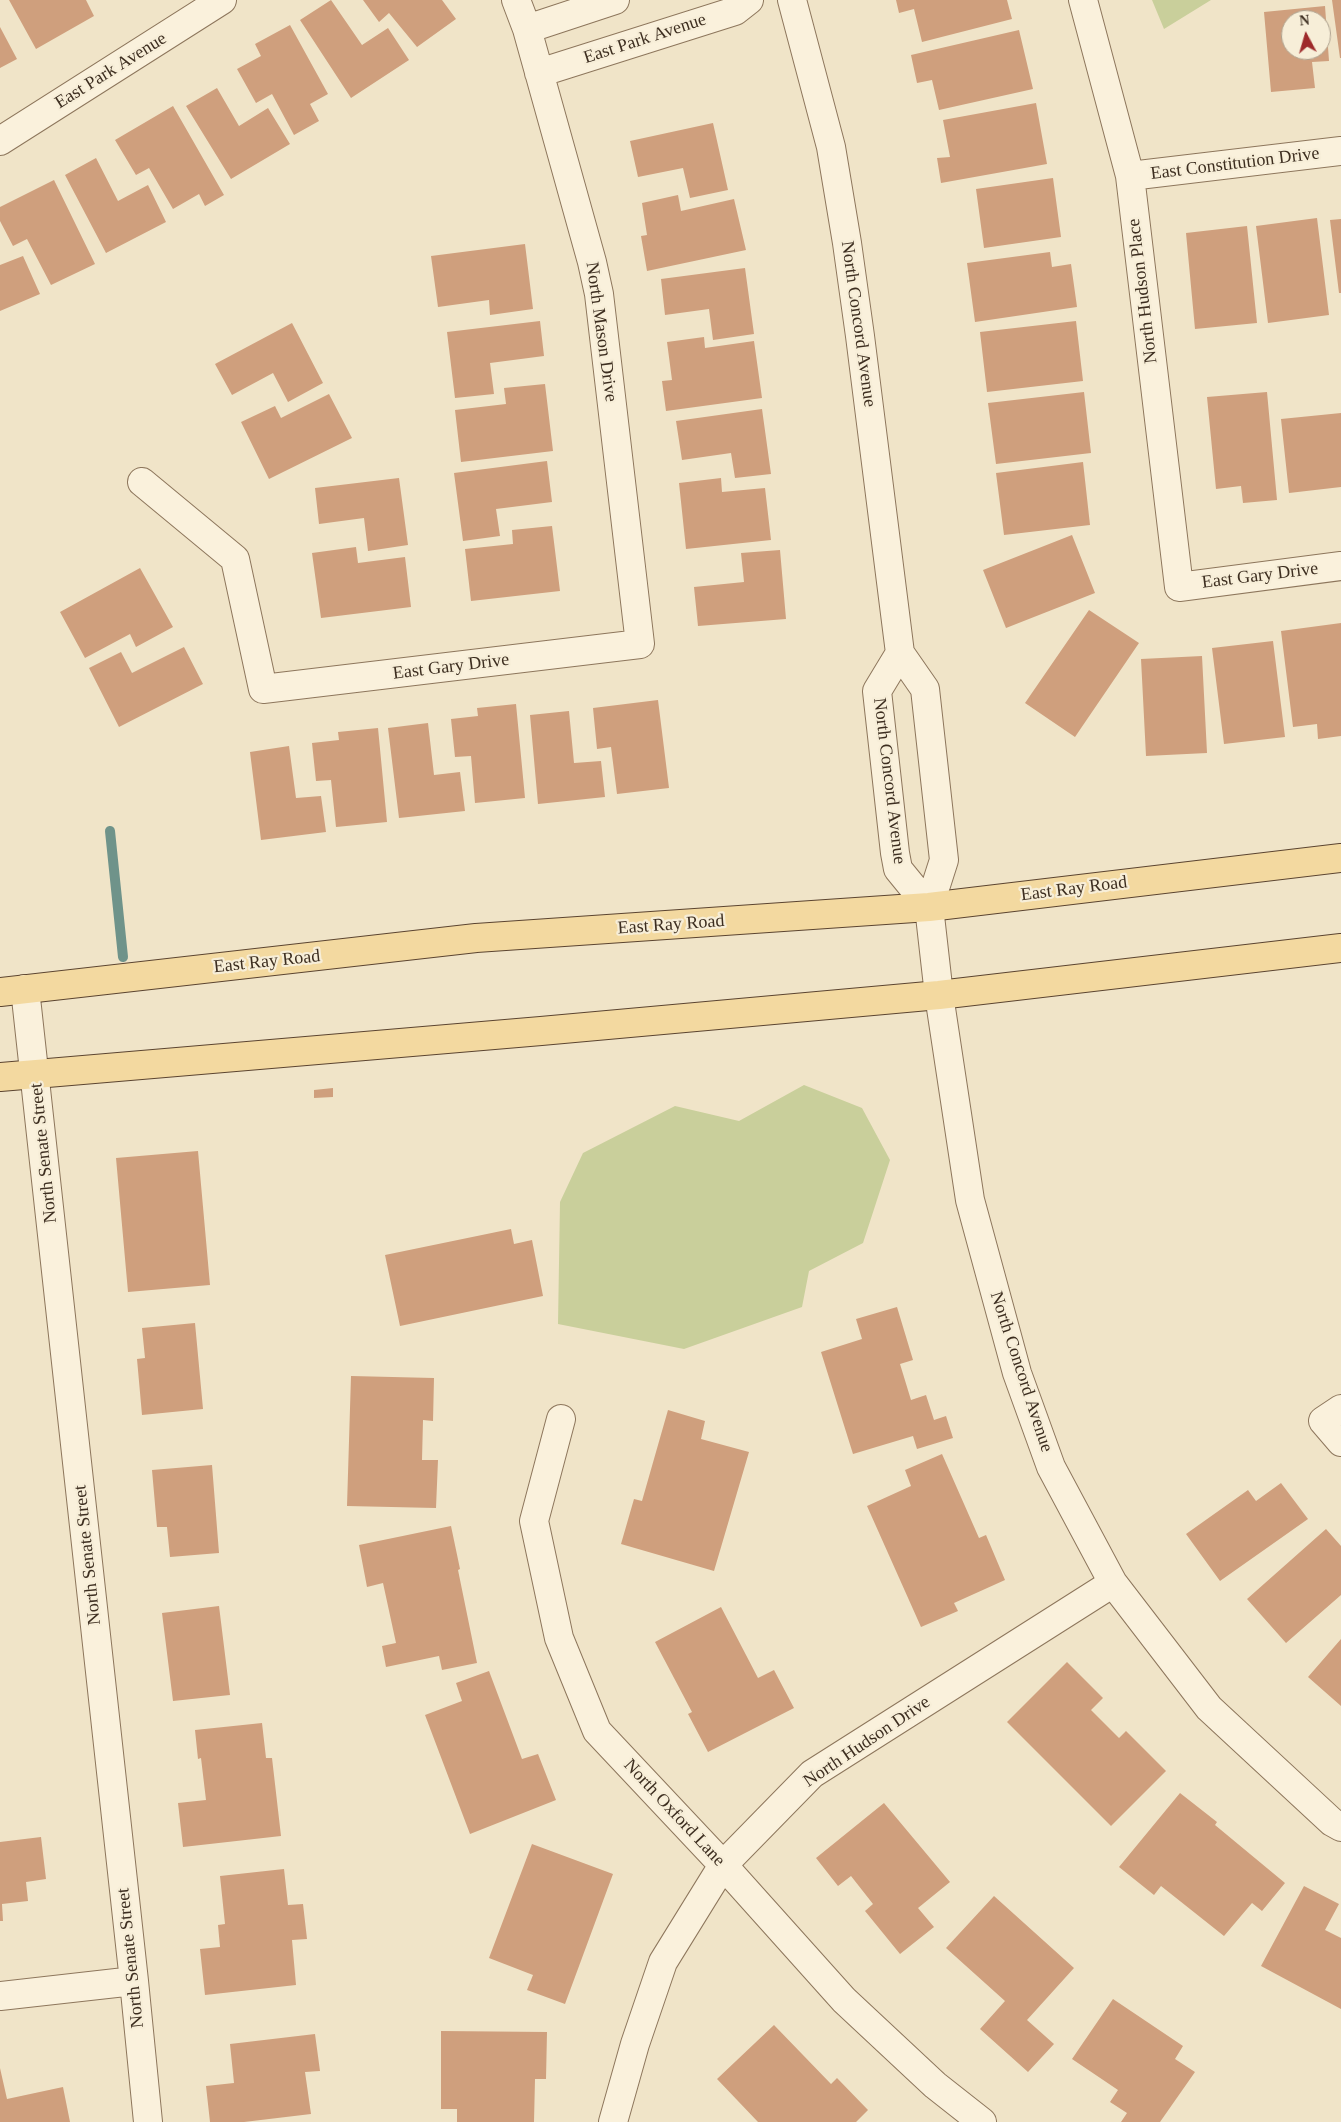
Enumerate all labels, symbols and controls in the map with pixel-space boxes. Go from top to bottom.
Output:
street label: East Park Avenue [581,9,709,69]
north arrow [1281,10,1331,60]
text: N [1299,13,1310,29]
street label: East Park Avenue [51,28,171,114]
street label: East Constitution Drive [1149,143,1321,185]
street label: North Hudson Place [1123,217,1163,365]
street label: North Concord Avenue [836,240,880,408]
street label: North Mason Drive [580,261,622,403]
street label: East Gary Drive [1201,558,1319,594]
street label: East Gary Drive [392,649,510,685]
street label: North Concord Avenue [868,696,910,866]
street label: East Ray Road [1020,872,1128,906]
street label: East Ray Road [617,910,725,940]
street label: East Ray Road [213,946,321,978]
street label: North Senate Street [26,1082,62,1224]
street label: North Concord Avenue [985,1289,1057,1455]
street label: North Senate Street [70,1484,106,1626]
street label: North Hudson Drive [800,1692,934,1792]
street label: North Oxford Lane [619,1755,729,1871]
street label: North Senate Street [113,1887,149,2029]

